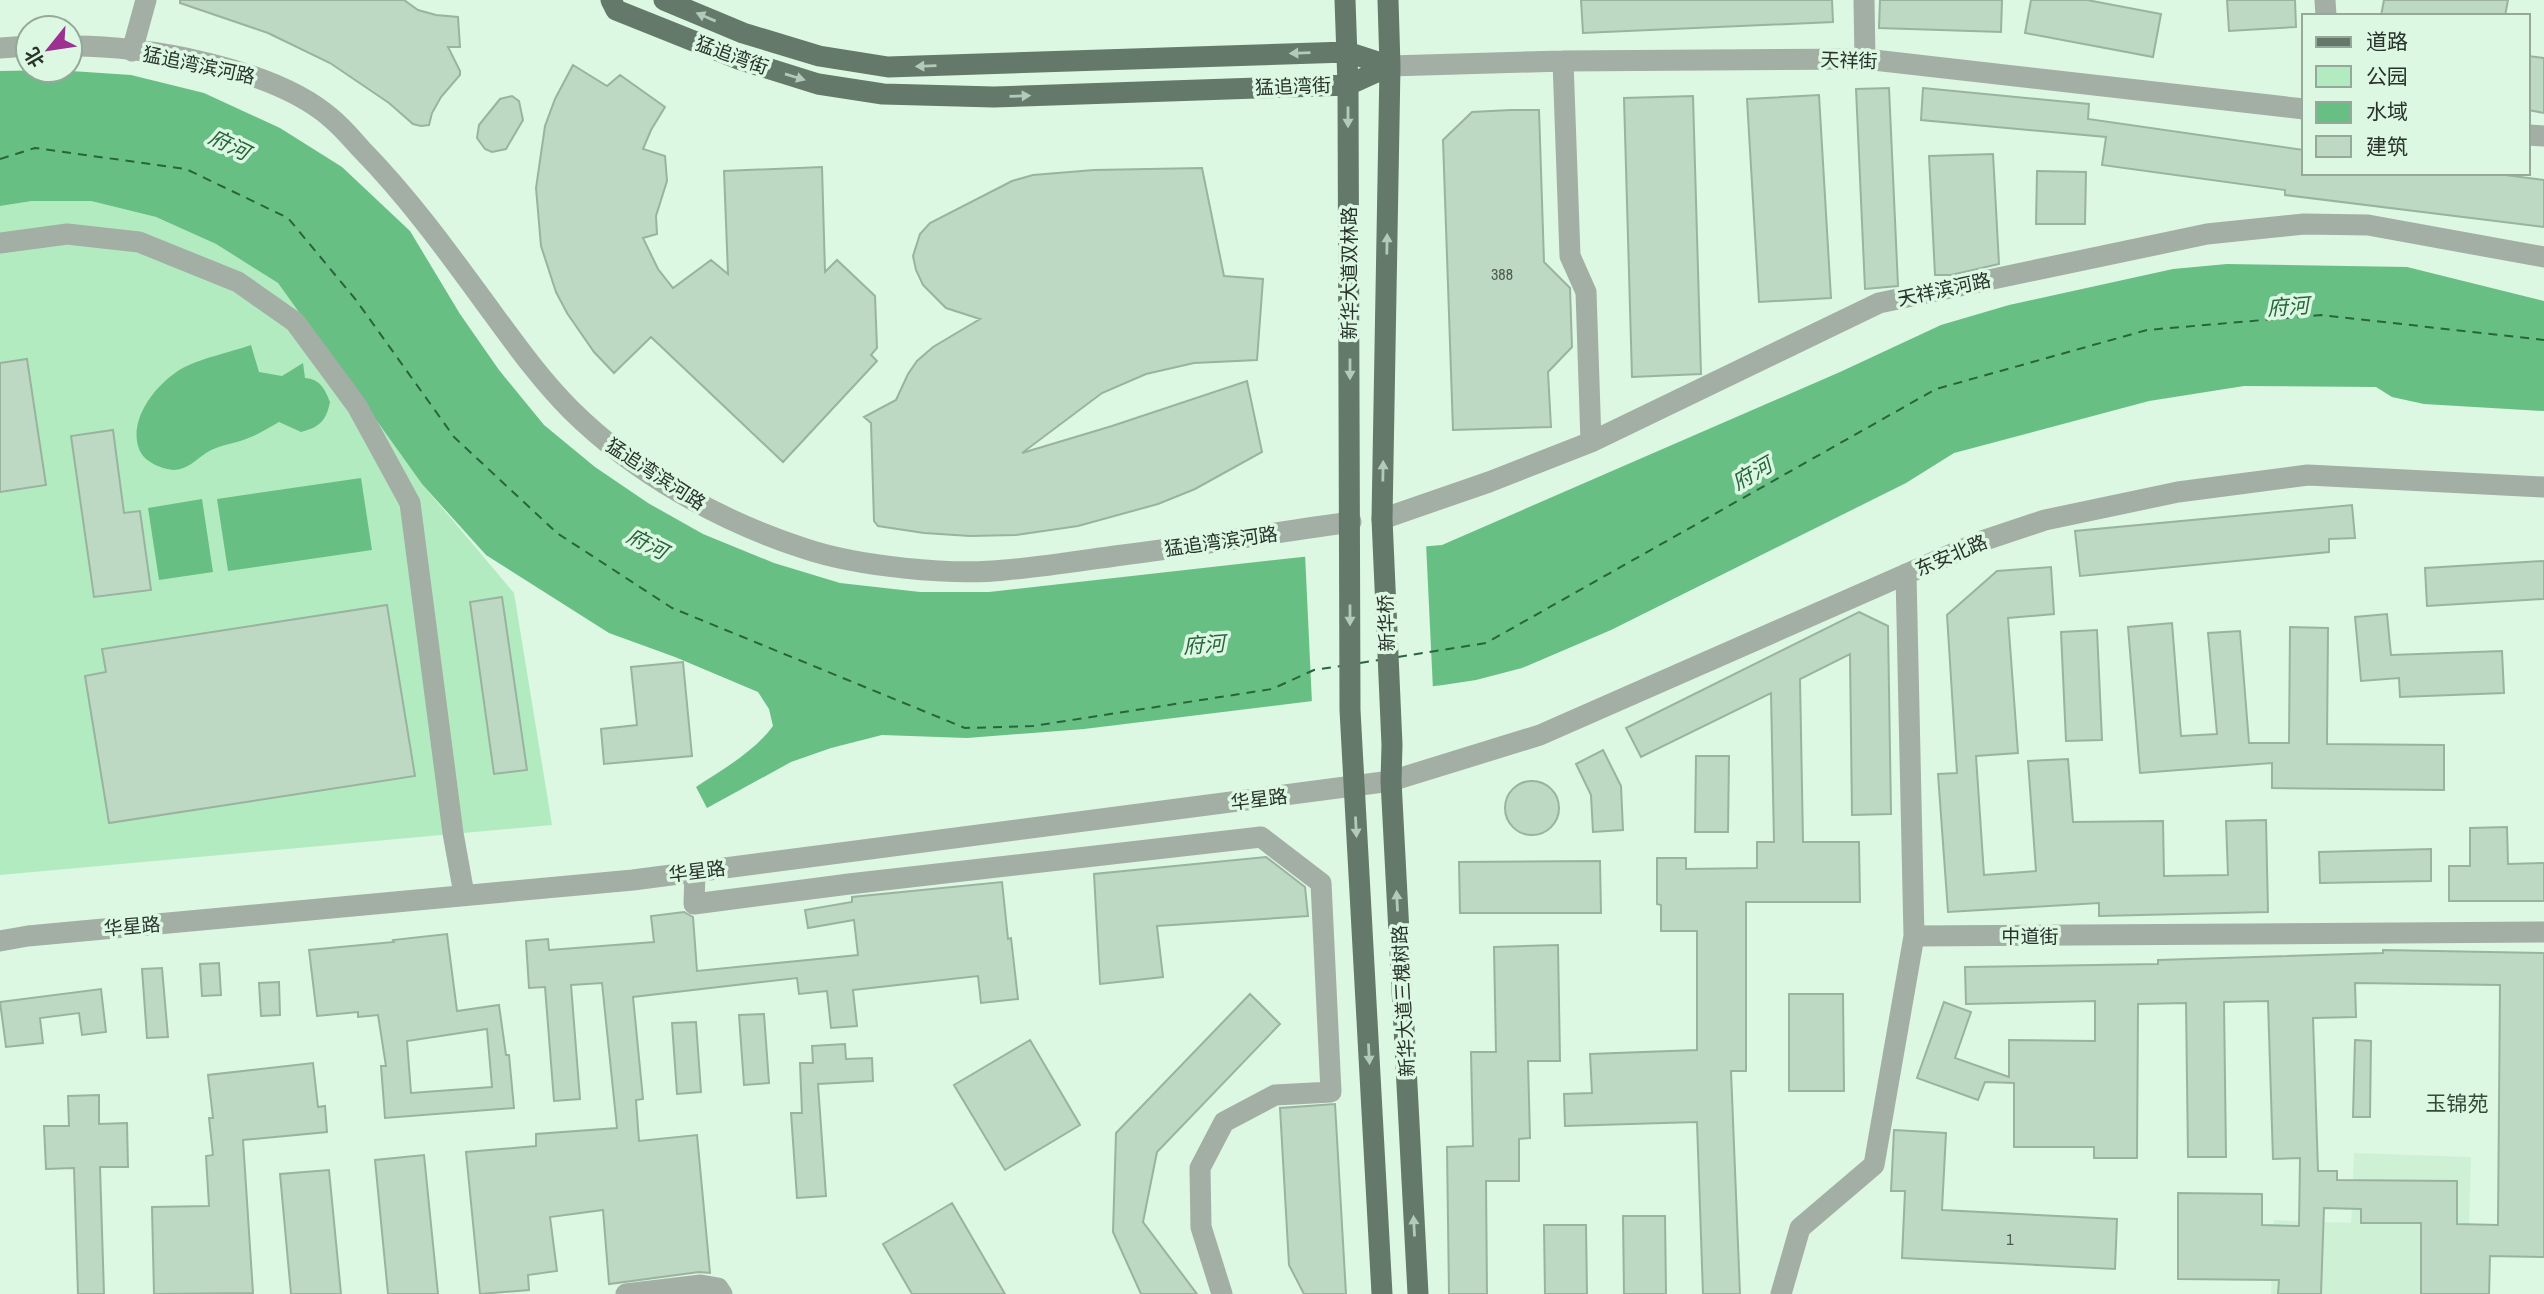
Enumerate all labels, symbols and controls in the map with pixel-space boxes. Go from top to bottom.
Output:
one-way arrow [695,11,716,22]
north arrow [14,14,84,84]
legend [2302,14,2530,175]
text: 道路 [2366,27,2408,56]
street label: 猛追湾街 [692,30,772,80]
street label: 猛追湾滨河路 [141,40,257,90]
text: 北 [18,43,50,72]
street label: 天祥街 [1820,46,1878,74]
one-way arrow [1289,47,1311,59]
one-way arrow [914,60,936,71]
text: 公园 [2366,62,2408,91]
one-way arrow [784,72,805,83]
street label: 猛追湾街 [1255,72,1331,100]
one-way arrow [1010,90,1032,101]
text: 水域 [2366,97,2408,126]
one-way arrow [1342,106,1354,128]
water label: 府河 [204,122,258,169]
text: 建筑 [2366,132,2408,161]
street label: 新华大道双林路 [1336,206,1362,340]
one-way arrow [1381,232,1393,254]
house number: 388 [1491,263,1513,285]
street label: 天祥滨河路 [1895,266,1993,312]
water label: 府河 [2266,290,2314,322]
one-way arrow [1344,358,1356,380]
street label: 猛追湾滨河路 [601,432,711,516]
water label: 府河 [1726,449,1781,497]
one-way arrow [1378,460,1389,482]
street label: 猛追湾滨河路 [1163,520,1279,562]
water label: 府河 [622,521,676,568]
street label: 东安北路 [1911,528,1991,582]
street label: 新华桥 [1372,594,1400,652]
one-way arrow [1344,604,1356,626]
water label: 府河 [1182,628,1230,660]
street label: 华星路 [1229,783,1289,815]
one-way arrow [1351,816,1362,838]
street label: 华星路 [667,855,727,887]
one-way arrow [1392,890,1403,912]
street label: 华星路 [102,911,162,941]
street label: 中道街 [2001,923,2059,949]
street label: 新华大道三槐树路 [1386,924,1420,1078]
one-way arrow [1363,1044,1374,1066]
district label: 玉锦苑 [2426,1089,2489,1118]
one-way arrow [1409,1215,1420,1237]
house number: 1 [2006,1228,2014,1250]

